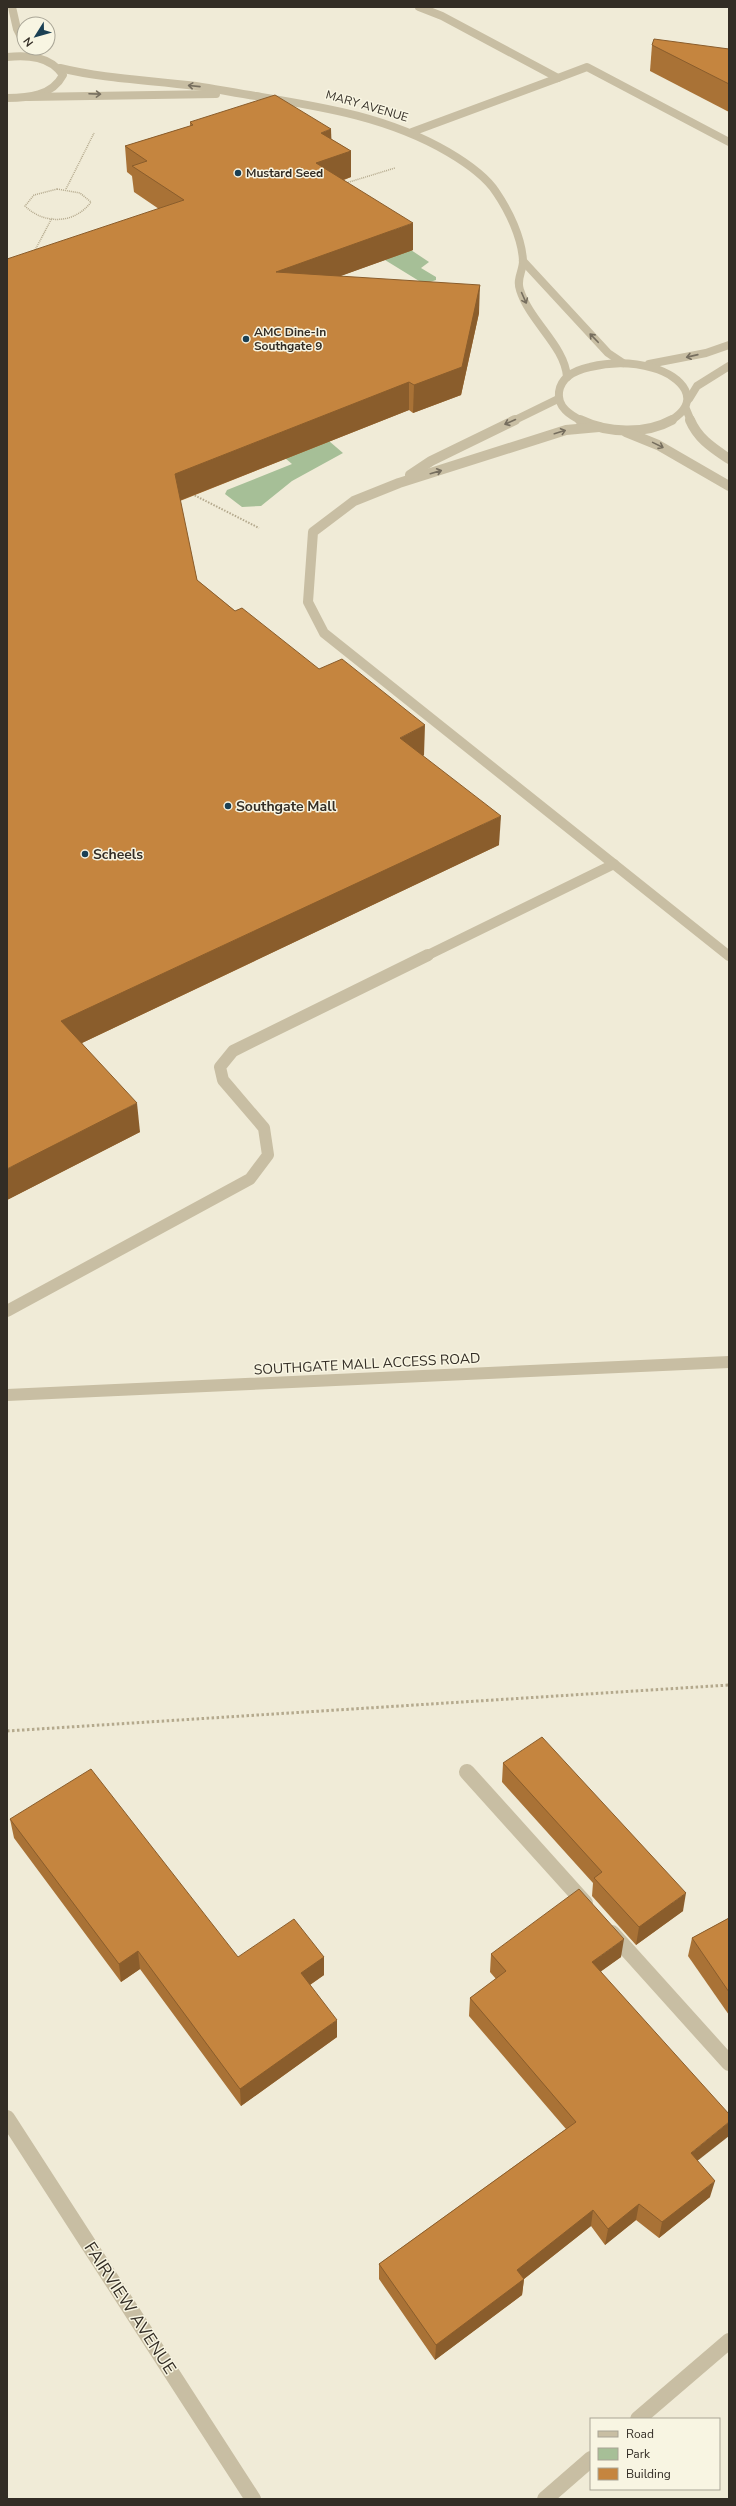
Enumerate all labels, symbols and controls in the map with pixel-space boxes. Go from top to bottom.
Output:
north arrow [16,16,56,56]
text: N [20,34,37,50]
one-way arrow [188,83,201,90]
street label: MARY AVENUE [324,87,410,125]
one-way arrow [88,90,101,98]
place label: Mustard Seed [246,165,323,181]
marker: Mustard Seed [233,168,243,178]
one-way arrow [520,292,528,304]
place label: AMC Dine-In Southgate 9 [254,324,326,354]
one-way arrow [589,333,598,343]
marker: AMC Dine-In Southgate 9 [241,334,251,344]
one-way arrow [686,353,699,361]
one-way arrow [505,419,517,426]
one-way arrow [553,428,566,435]
one-way arrow [651,442,663,449]
one-way arrow [430,468,443,475]
place label: Southgate Mall [236,797,337,816]
marker: Southgate Mall [223,801,233,811]
place label: Scheels [93,845,143,864]
marker: Scheels [80,849,90,859]
street label: SOUTHGATE MALL ACCESS ROAD [253,1349,481,1379]
street label: FAIRVIEW AVENUE [79,2238,181,2379]
legend [590,2418,720,2490]
text: Road [626,2426,654,2442]
text: Park [626,2446,651,2462]
text: Building [626,2466,671,2482]

